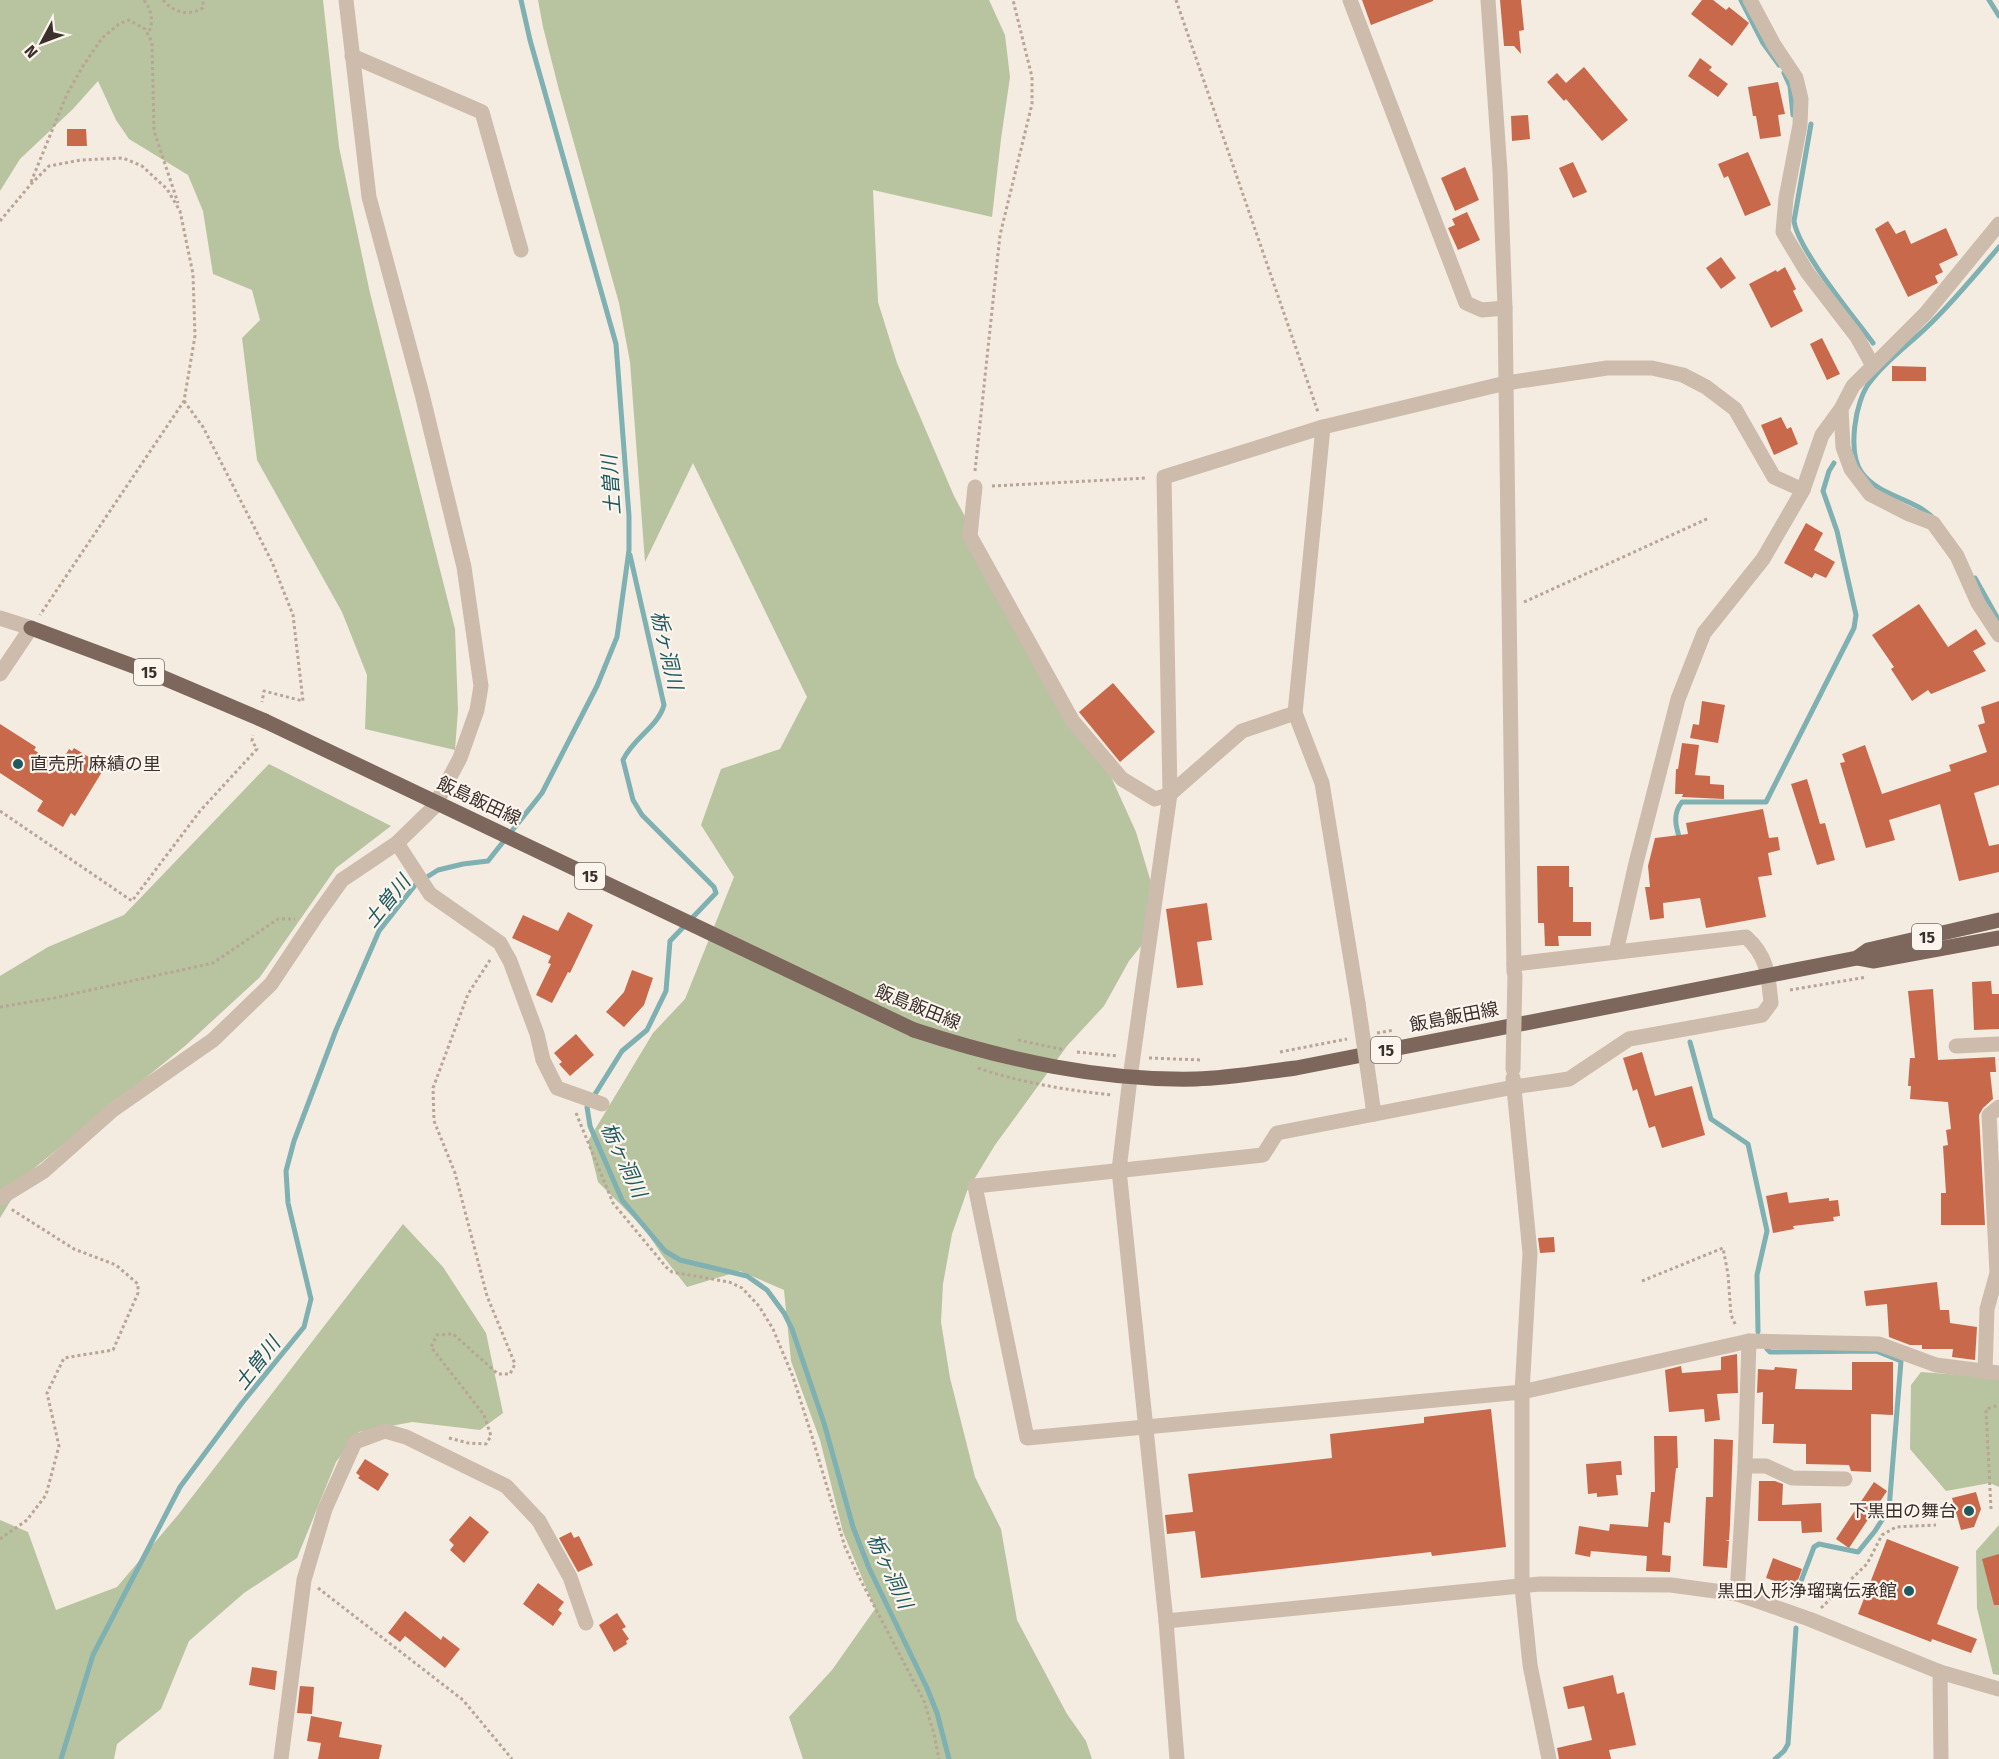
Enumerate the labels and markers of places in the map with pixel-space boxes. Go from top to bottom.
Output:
place label: 直売所 麻績の里 [30,753,161,775]
marker: 直売所 麻績の里 [11,757,25,771]
place label: 下黒田の舞台 [1849,1500,1957,1522]
marker: 下黒田の舞台 [1962,1504,1976,1518]
place label: 黒田人形浄瑠璃伝承館 [1717,1580,1897,1602]
marker: 黒田人形浄瑠璃伝承館 [1902,1584,1916,1598]

